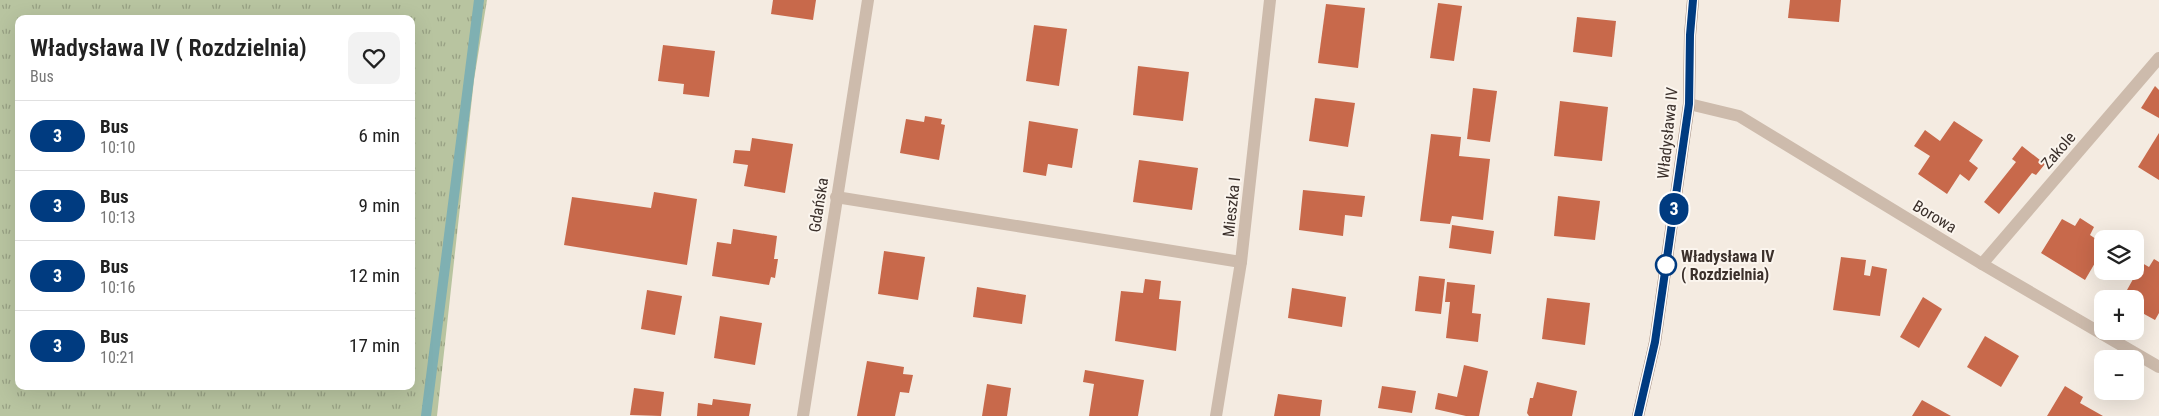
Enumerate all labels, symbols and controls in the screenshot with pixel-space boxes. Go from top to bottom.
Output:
button: heart [348,32,400,84]
text: Władysława IV ( Rozdzielnia) [30,34,307,62]
text: Bus [30,67,54,86]
street label: Władysława IV [1653,86,1682,180]
text: Bus [100,115,129,138]
text: 6 min [358,124,400,147]
text: 3 [53,125,62,146]
street label: Zakole [2037,128,2079,173]
text: 10:10 [100,138,135,157]
street label: Gdańska [805,176,832,234]
street label: Mieszka I [1219,176,1244,238]
text: Bus [100,185,129,208]
line badge: 3 [1658,193,1690,225]
text: 9 min [358,194,400,217]
text: 3 [53,195,62,216]
street label: Borowa [1909,196,1960,237]
text: 3 [1669,198,1679,219]
text: 10:13 [100,208,135,227]
map controls [2094,230,2144,400]
button: layers [2094,230,2144,280]
place label: Władysława IV ( Rozdzielnia) [1681,247,1775,284]
marker: Władysława IV ( Rozdzielnia) [1655,254,1677,276]
text: Bus [100,255,129,278]
text: 12 min [349,264,400,287]
text: 3 [53,265,62,286]
text: 10:16 [100,278,135,297]
button: + [2094,290,2144,340]
text: Bus [100,325,129,348]
text: 17 min [349,334,400,357]
text: 3 [53,335,62,356]
text: 10:21 [100,348,135,367]
button: − [2094,350,2144,400]

